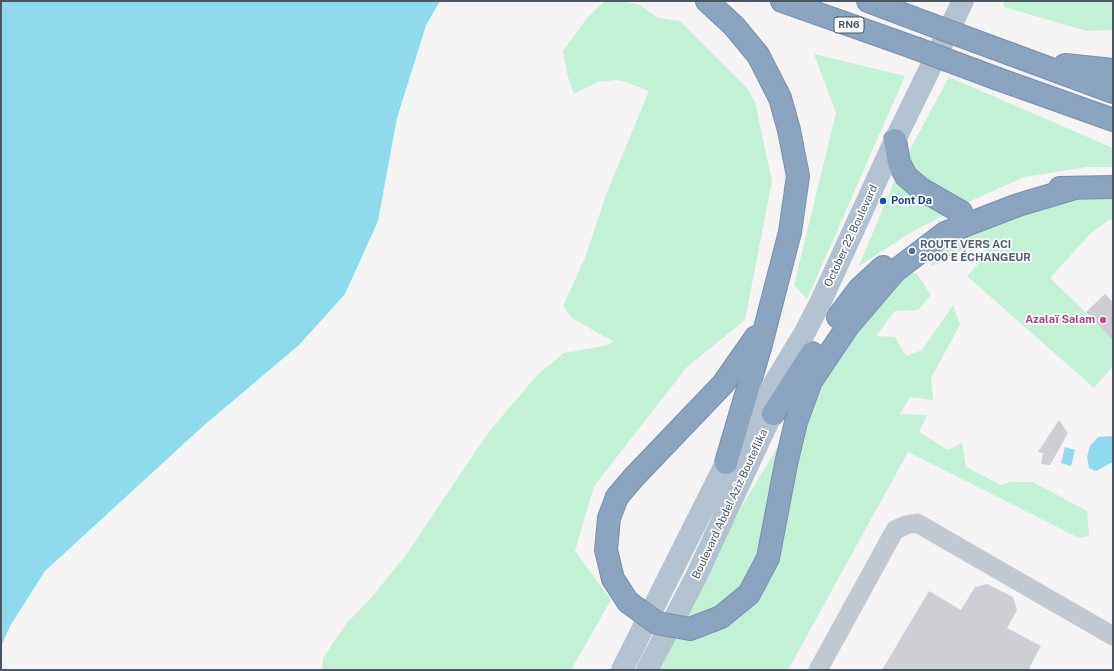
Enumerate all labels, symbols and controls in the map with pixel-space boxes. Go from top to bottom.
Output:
road number: RN6 [834,17,864,33]
street label: October 22 Boulevard [822,183,880,289]
place label: Pont Da [891,194,932,208]
marker: Pont Da [878,196,888,206]
place label: ROUTE VERS ACI 2000 E ÉCHANGEUR [920,238,1031,264]
marker: ROUTE VERS ACI 2000 E ÉCHANGEUR [907,246,917,256]
place label: Azalaï Salam [1025,313,1095,327]
marker: Azalaï Salam [1098,315,1108,325]
street label: Boulevard Abdel Aziz Bouteflika [689,427,771,581]

